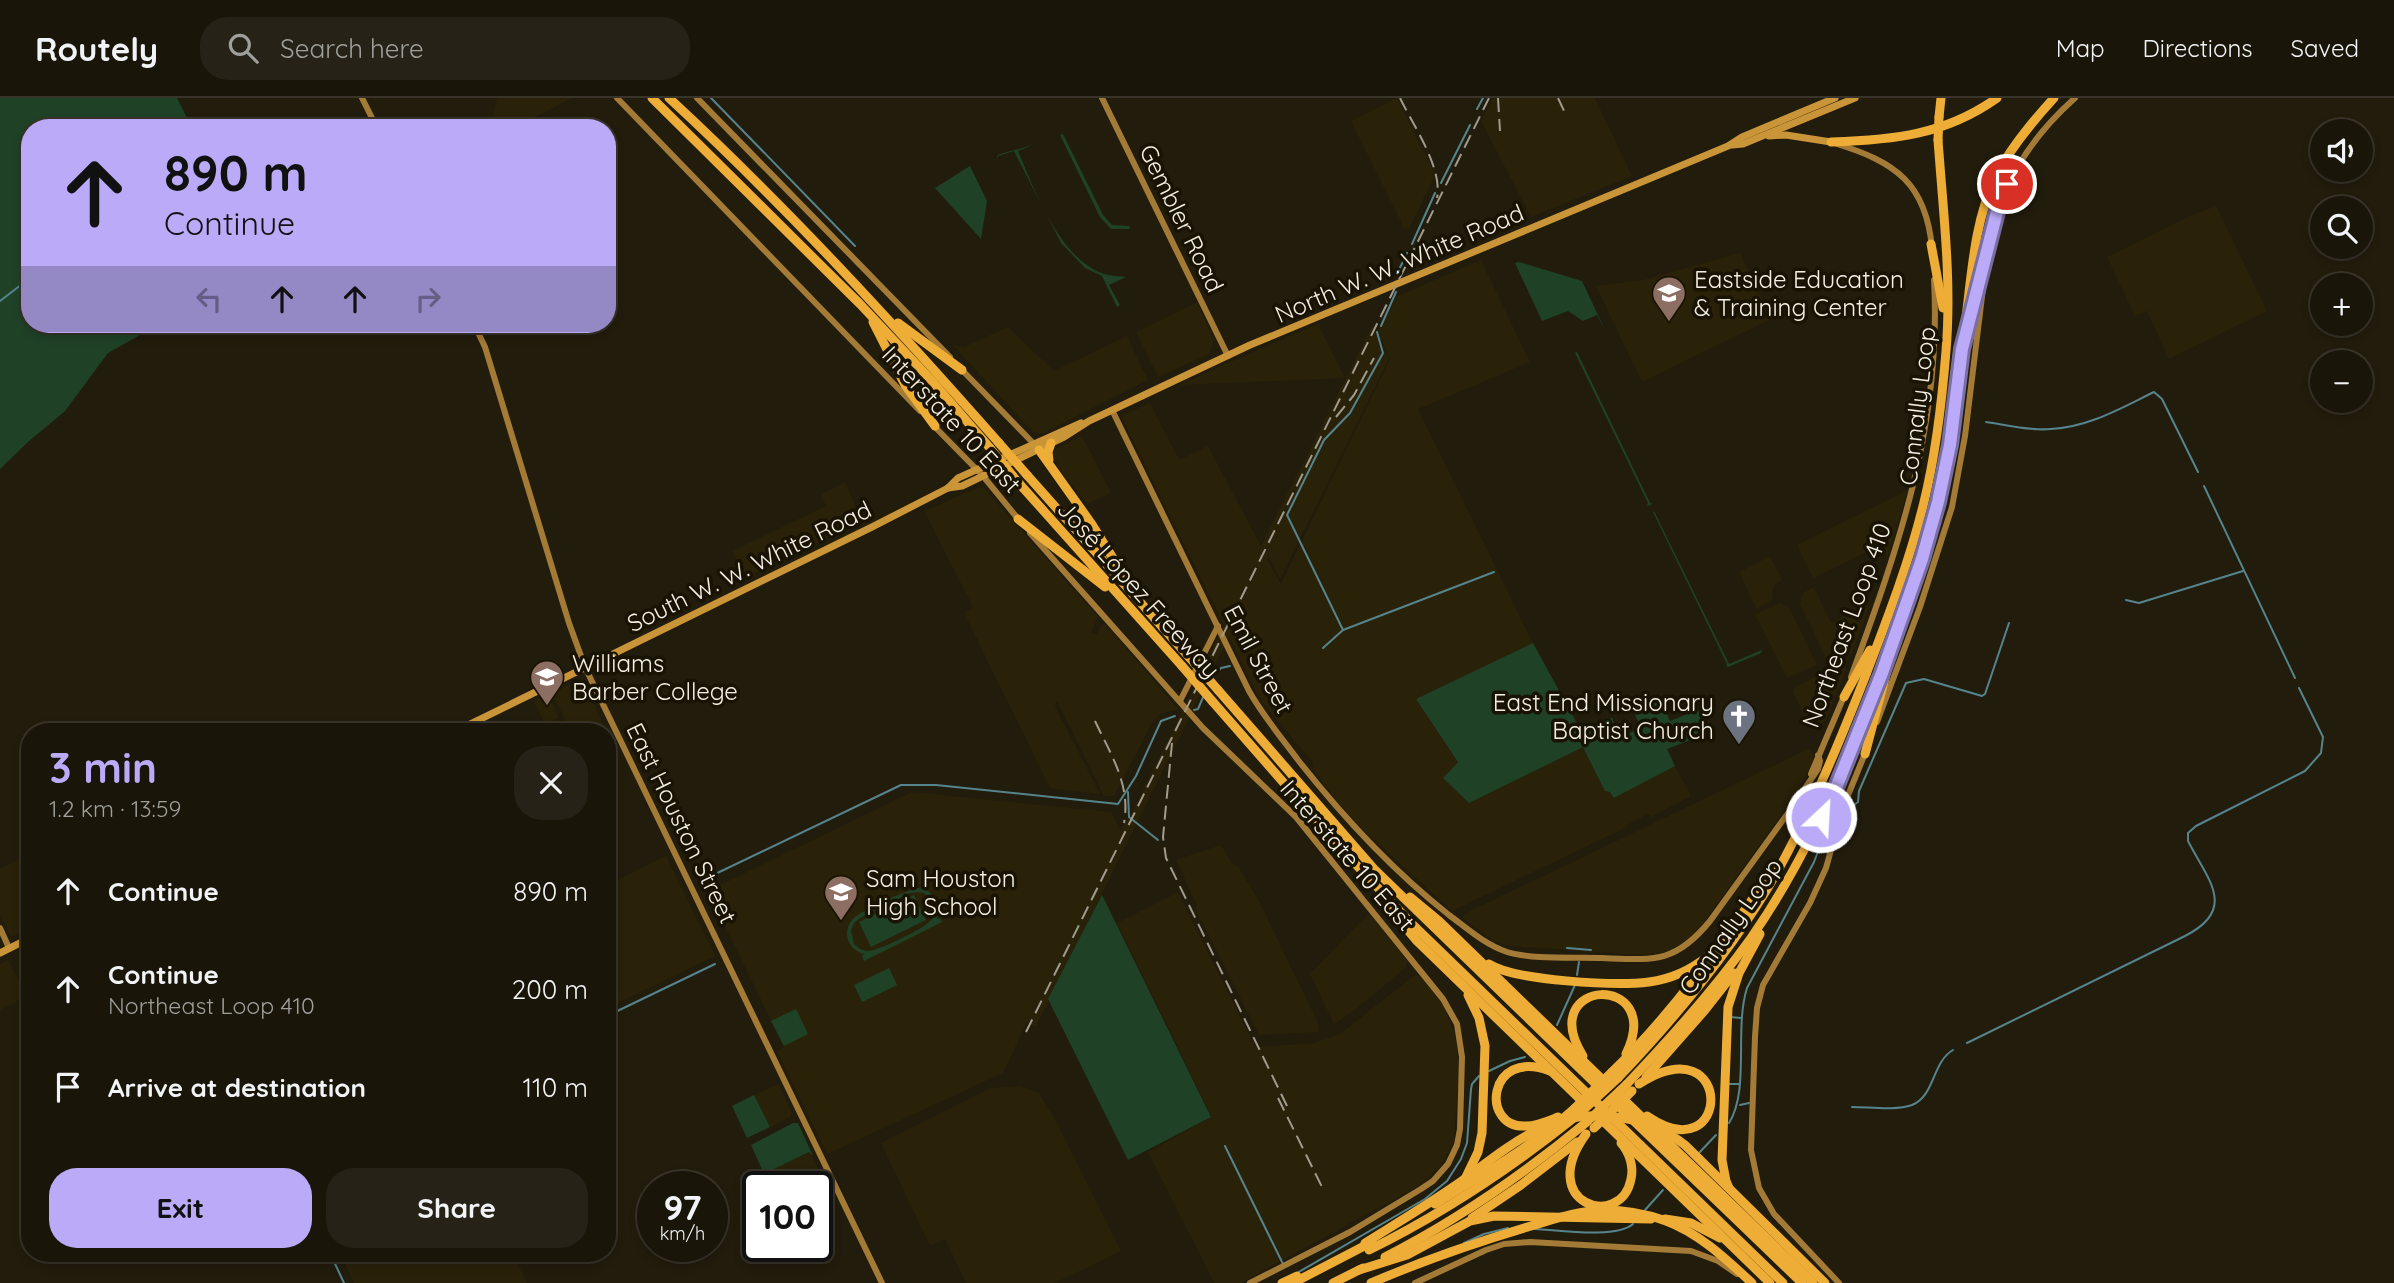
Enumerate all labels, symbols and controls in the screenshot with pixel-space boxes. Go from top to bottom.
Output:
search box [200,17,690,80]
text: Routely [35,28,158,69]
icon: search [224,29,262,67]
text: Search here [280,32,424,65]
text: Map [2056,33,2105,63]
text: Directions [2143,33,2253,63]
text: Saved [2291,33,2359,63]
map controls [2310,119,2373,413]
button: sound [2310,119,2373,182]
street label: Gembler Road [1133,139,1231,297]
text: 890 m [164,142,308,203]
icon: ahead [49,147,140,238]
pin [1977,154,2037,214]
icon: arrive [1988,165,2026,203]
button: search [2310,196,2373,259]
street label: North W. W. White Road [1270,197,1528,329]
text: Continue [164,203,295,243]
place label: Eastside Education & Training Center [1694,264,1904,322]
button: + [2310,273,2373,336]
school or university icon: Eastside Education & Training Center [1650,274,1688,323]
icon: left [190,280,228,318]
icon: ahead [263,280,301,318]
icon: ahead [336,280,374,318]
icon: right [409,280,447,318]
street label: Connally Loop [1892,325,1942,487]
street label: Interstate 10 East [876,339,1028,499]
button: − [2310,350,2373,413]
street label: South W. W. White Road [622,494,876,638]
street label: José López Freeway [1051,494,1227,684]
street label: Northeast Loop 410 [1795,519,1897,731]
street label: Emil Street [1218,600,1300,718]
place label: Williams Barber College [572,648,738,706]
school or university icon: Williams Barber College [528,658,566,707]
place label: East End Missionary Baptist Church [1493,687,1714,745]
church icon: East End Missionary Baptist Church [1720,697,1758,746]
street label: East Houston Street [620,718,744,928]
text: 3 min [49,741,157,794]
button: close [514,746,588,820]
street label: Interstate 10 East [1274,773,1422,937]
position arrow [1784,780,1858,854]
text: 1.2 km · 13:59 [49,794,181,823]
street label: Connally Loop [1672,852,1788,1000]
place label: Sam Houston High School [866,863,1016,921]
icon: ahead [49,872,87,910]
school or university icon: Sam Houston High School [822,873,860,922]
text: Continue [108,875,219,908]
text: 890 m [513,875,588,908]
text: Continue [108,958,219,991]
icon: ahead [49,970,87,1008]
text: 200 m [512,973,588,1006]
text: Northeast Loop 410 [108,991,315,1020]
icon: arrive [49,1068,87,1106]
text: Arrive at destination [108,1071,366,1104]
text: 110 m [522,1071,588,1104]
button: Exit [49,1168,312,1248]
button: Share [326,1168,588,1248]
speed limit sign: 100 [742,1171,833,1262]
text: 97 [663,1185,702,1229]
text: km/h [660,1222,705,1245]

